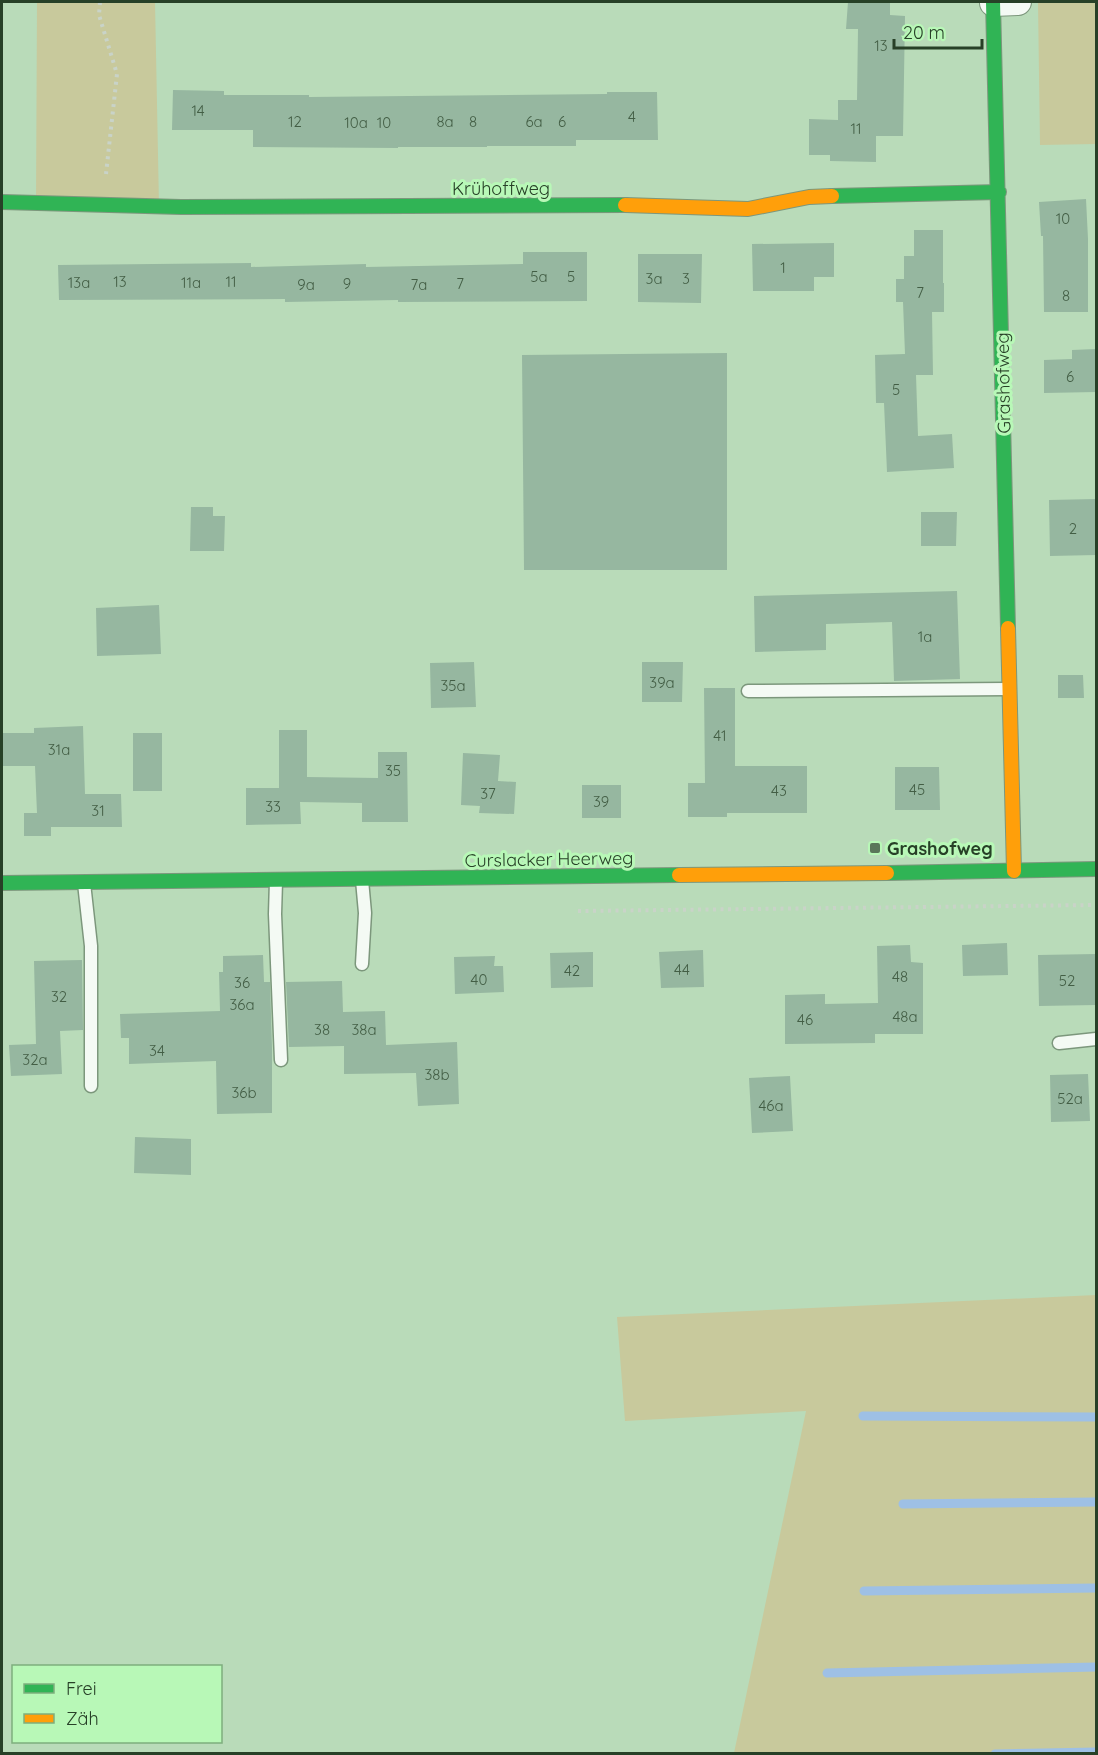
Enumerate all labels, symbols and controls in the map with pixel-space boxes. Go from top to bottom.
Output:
scale bar [894,12,982,50]
text: 20 m [903,21,945,44]
house number: 13 [874,36,888,55]
house number: 14 [191,101,205,120]
house number: 4 [628,107,636,126]
house number: 12 [288,112,302,131]
house number: 8a [436,112,454,131]
house number: 8 [469,112,477,131]
house number: 6a [525,112,543,131]
house number: 6 [558,112,566,131]
house number: 10a [344,113,368,132]
house number: 10 [377,113,391,132]
house number: 11 [850,119,862,138]
street label: Krühoffweg [452,177,550,200]
house number: 10 [1056,209,1070,228]
house number: 1 [780,258,786,277]
house number: 5a [530,267,548,286]
house number: 5 [567,267,575,286]
house number: 3a [646,269,662,288]
house number: 3 [682,269,690,288]
house number: 13 [113,272,127,291]
house number: 11 [225,272,237,291]
house number: 13a [68,273,90,292]
house number: 11a [181,273,201,292]
house number: 9 [343,274,351,293]
house number: 7 [456,274,464,293]
house number: 9a [297,275,315,294]
house number: 7a [411,275,427,294]
house number: 7 [916,283,924,302]
house number: 8 [1062,286,1070,305]
street label: Grashofweg [991,332,1015,434]
house number: 6 [1066,367,1074,386]
house number: 5 [892,380,900,399]
house number: 2 [1069,519,1077,538]
house number: 1a [918,627,932,646]
house number: 39a [649,673,675,692]
house number: 35a [440,676,466,695]
house number: 41 [713,726,727,745]
house number: 31a [48,740,70,759]
house number: 35 [385,761,401,780]
house number: 45 [909,780,925,799]
house number: 43 [771,781,787,800]
house number: 37 [480,784,496,803]
house number: 39 [593,792,609,811]
house number: 33 [265,797,281,816]
house number: 31 [91,801,105,820]
place label: Grashofweg [887,837,993,860]
marker: Grashofweg [868,841,882,855]
street label: Curslacker Heerweg [464,846,634,872]
house number: 44 [674,960,690,979]
house number: 42 [564,961,580,980]
house number: 48 [892,967,908,986]
house number: 40 [471,970,487,989]
house number: 52 [1059,971,1075,990]
house number: 36 [234,973,250,992]
house number: 32 [51,987,67,1006]
house number: 36a [229,995,255,1014]
house number: 48a [892,1007,918,1026]
house number: 46 [797,1010,813,1029]
house number: 38 [314,1020,330,1039]
house number: 38a [351,1020,377,1039]
house number: 34 [149,1041,165,1060]
house number: 32a [22,1050,48,1069]
house number: 38b [424,1065,450,1084]
house number: 36b [231,1083,257,1102]
house number: 52a [1057,1089,1083,1108]
house number: 46a [758,1096,784,1115]
legend [12,1665,222,1743]
text: Frei [66,1677,97,1700]
text: Zäh [66,1707,99,1730]

